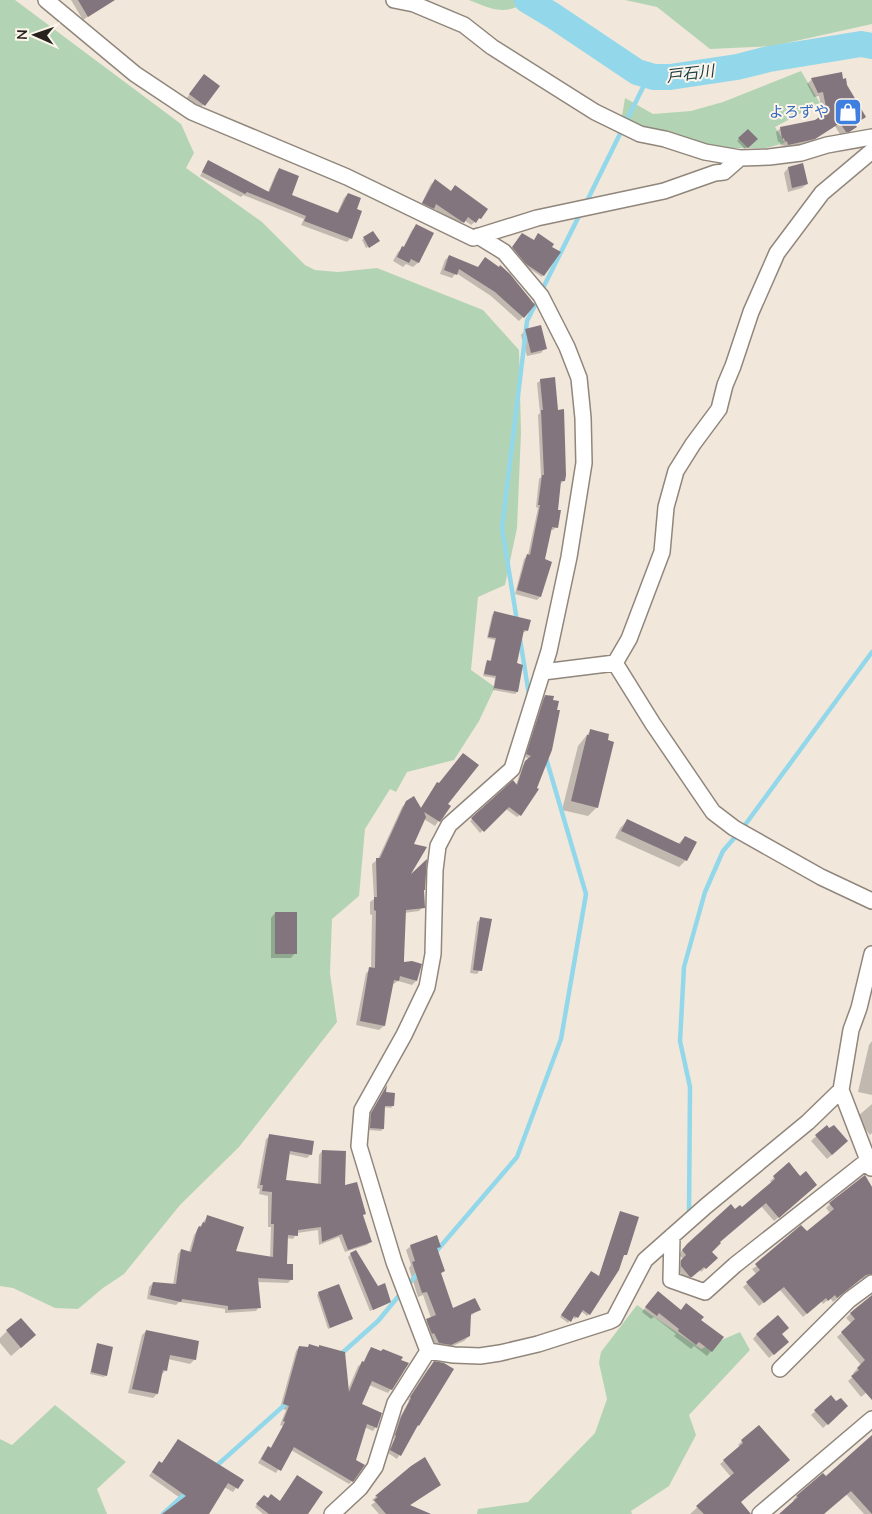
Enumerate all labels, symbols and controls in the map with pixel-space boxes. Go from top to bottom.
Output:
north arrow [10,10,60,60]
text: N [13,29,32,40]
water label: 戸石川 [665,60,717,88]
shop icon: よろずや [833,97,863,127]
place label: よろずや [769,102,829,122]

